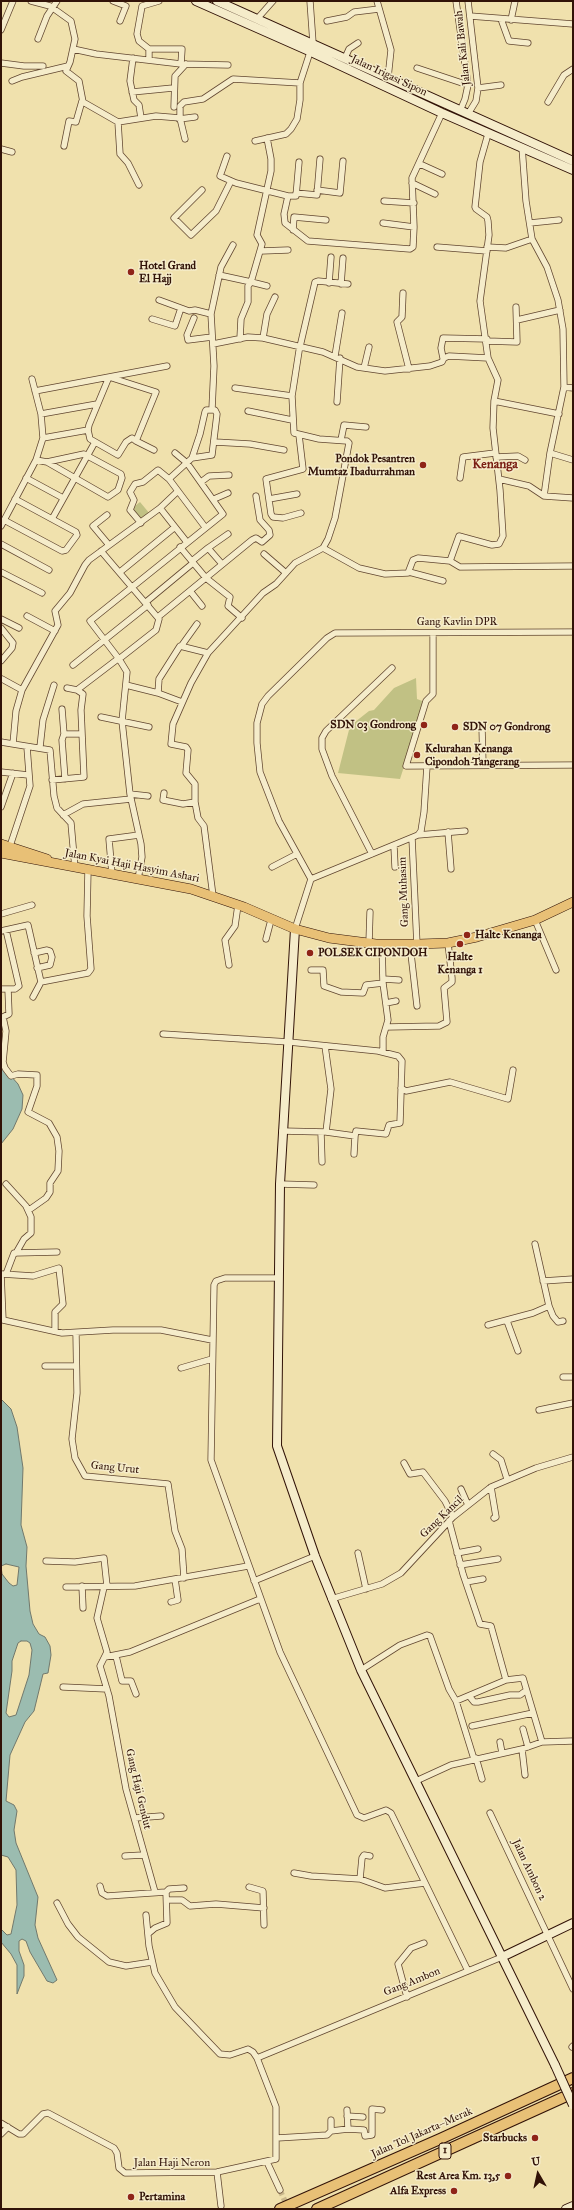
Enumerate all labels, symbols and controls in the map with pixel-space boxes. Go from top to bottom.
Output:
street label: Jalan Kali Bawah [452,10,474,86]
street label: Jalan Irigasi Sipon [349,53,429,99]
place label: Hotel Grand El Hajj [139,259,196,285]
marker: Hotel Grand El Hajj [126,267,136,277]
place label: Pondok Pesantren Mumtaz Ibadurrahman [308,452,415,478]
district label: Kenanga [472,457,518,473]
marker: Pondok Pesantren Mumtaz Ibadurrahman [418,460,428,470]
street label: Gang Kavlin DPR [417,615,497,629]
place label: SDN 03 Gondrong [330,718,416,732]
marker: SDN 03 Gondrong [419,720,429,730]
place label: SDN 07 Gondrong [463,720,550,734]
marker: SDN 07 Gondrong [450,722,460,732]
place label: Kelurahan Kenanga Cipondoh Tangerang [425,742,519,768]
marker: Kelurahan Kenanga Cipondoh Tangerang [412,750,422,760]
street label: Jalan Kyai Haji Hasyim Ashari [64,846,200,886]
street label: Gang Muhasim [396,857,412,927]
place label: Halte Kenanga [475,928,542,942]
marker: Halte Kenanga [462,930,472,940]
marker: Halte Kenanga 1 [455,939,465,949]
place label: POLSEK CIPONDOH [318,946,428,960]
marker: POLSEK CIPONDOH [305,948,315,958]
place label: Halte Kenanga 1 [437,950,483,976]
street label: Gang Urut [90,1459,140,1477]
street label: Gang Kancil [418,1493,466,1541]
street label: Gang Haji Gendut [122,1747,154,1831]
street label: Jalan Ambon 2 [509,1837,549,1903]
street label: Gang Ambon [382,1965,442,1999]
street label: Jalan Tol Jakarta–Merak [370,2105,474,2161]
place label: Starbucks [483,2131,527,2145]
marker: Starbucks [530,2133,540,2143]
road number: 1 [439,2143,451,2159]
north arrow [518,2154,558,2194]
text: U [531,2155,541,2169]
street label: Jalan Haji Neron [134,2156,210,2170]
place label: Rest Area Km. 13,5 [416,2169,500,2183]
marker: Rest Area Km. 13,5 [503,2171,513,2181]
place label: Alfa Express [390,2184,446,2198]
marker: Alfa Express [449,2186,459,2196]
place label: Pertamina [139,2190,185,2204]
marker: Pertamina [126,2192,136,2202]

